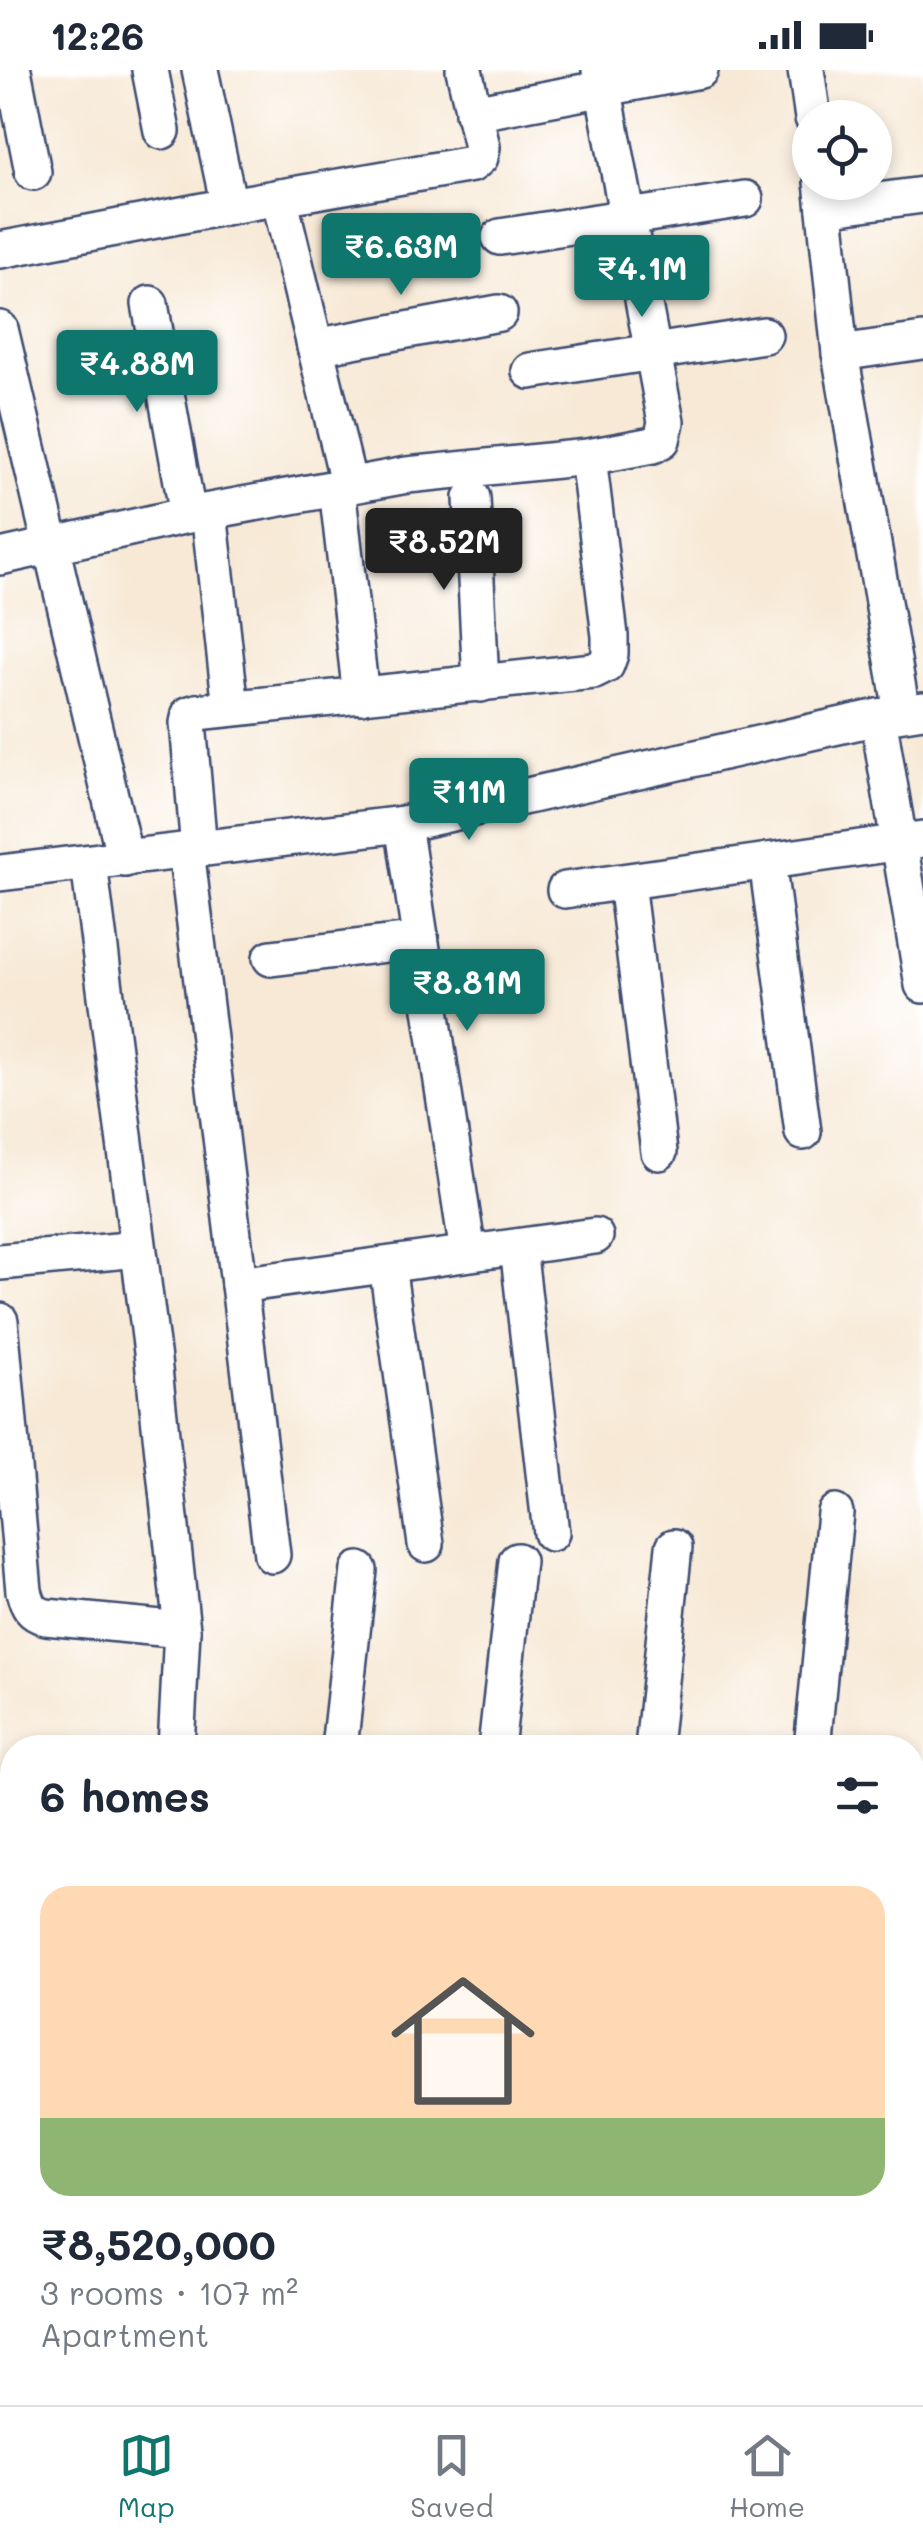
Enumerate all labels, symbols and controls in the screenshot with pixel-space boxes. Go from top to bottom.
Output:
text: 12:26 [50,10,144,60]
map controls [792,100,892,200]
button: locate [792,100,892,200]
pin: ₹6.63M [320,213,482,298]
text: ₹6.63M [344,224,458,266]
pin: ₹4.1M [572,235,712,320]
text: ₹4.1M [596,246,688,288]
pin: ₹4.88M [56,330,218,415]
text: ₹4.88M [79,341,195,383]
pin: ₹8.52M [363,508,525,593]
text: ₹8.52M [387,519,501,561]
pin: ₹11M [410,758,528,843]
text: ₹11M [431,769,507,811]
pin: ₹8.81M [386,949,548,1034]
text: ₹8.81M [412,960,522,1002]
text: 6 homes [40,1768,210,1823]
icon: filters [830,1768,885,1823]
icon: home [373,1951,553,2131]
text: ₹8,520,000 [40,2216,276,2271]
text: 3 rooms · 107 m² [40,2271,298,2313]
text: Apartment [40,2313,209,2355]
tab: Map [118,2428,175,2524]
tab: Saved [410,2428,493,2524]
tab: Home [729,2428,805,2524]

